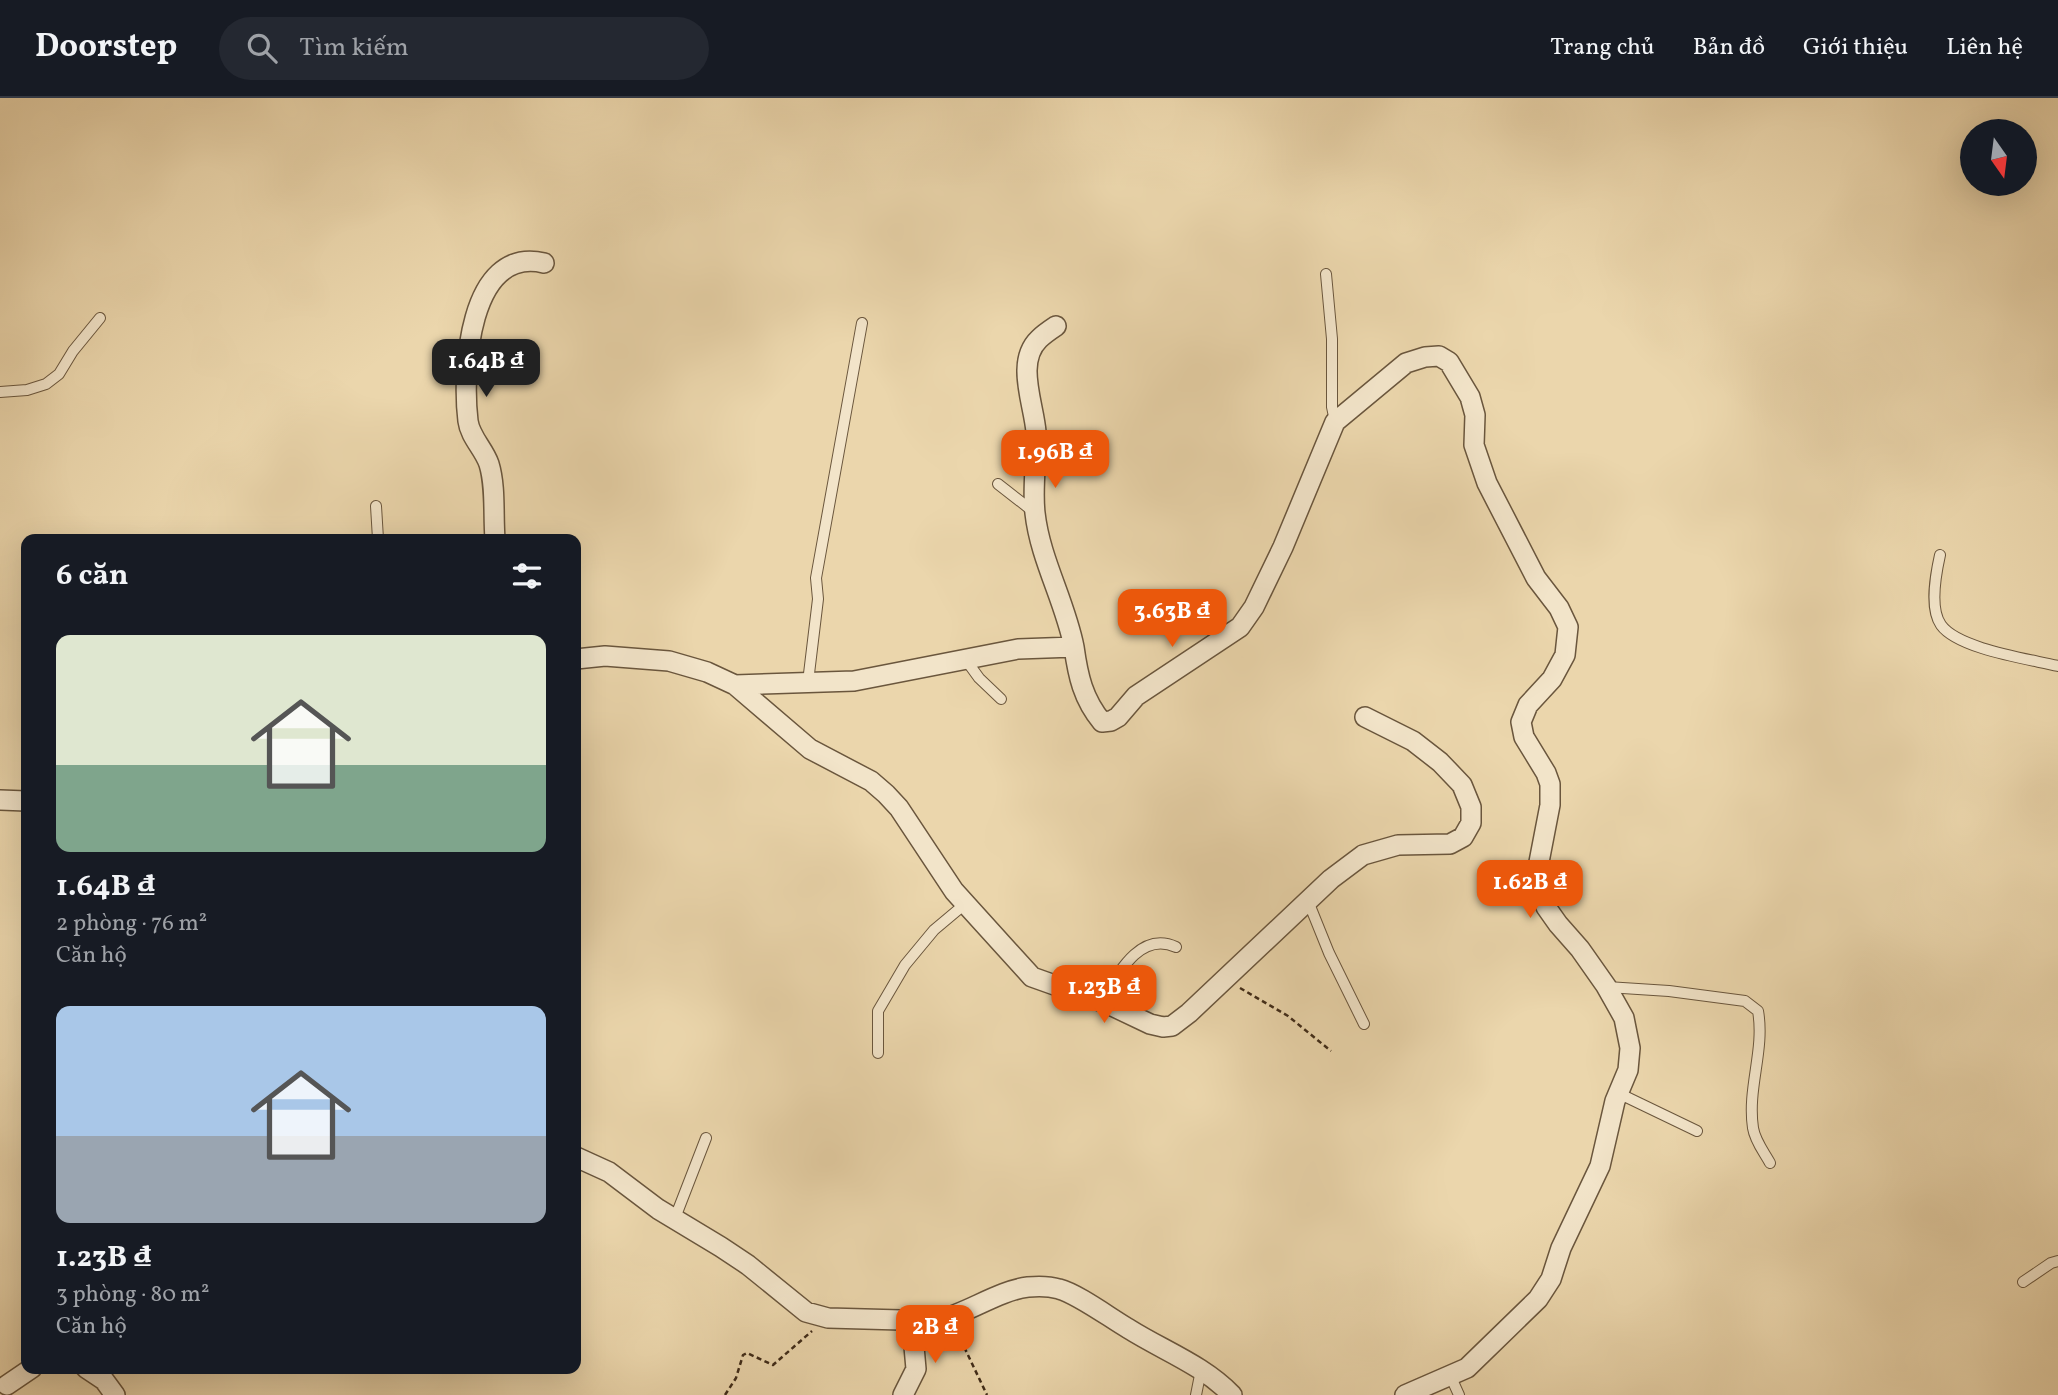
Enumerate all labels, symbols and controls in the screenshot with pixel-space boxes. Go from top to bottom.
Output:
search box [219,17,709,80]
text: Doorstep [35,25,177,71]
icon: search [243,29,281,67]
text: Tìm kiếm [299,30,409,66]
text: Trang chủ [1550,31,1655,65]
text: Bản đồ [1693,31,1765,65]
text: Giới thiệu [1803,31,1908,65]
text: Liên hệ [1946,31,2023,65]
north arrow [1960,119,2037,196]
map controls [1960,119,2037,196]
pin: 1.64B ₫ [421,340,551,399]
text: 1.64B ₫ [448,346,524,378]
pin: 1.96B ₫ [990,430,1120,490]
text: 1.96B ₫ [1017,437,1093,469]
text: 6 căn [56,555,129,597]
icon: filters [508,557,546,595]
pin: 3.63B ₫ [1107,589,1237,649]
text: 3.63B ₫ [1134,596,1210,628]
icon: home [238,681,364,807]
pin: 1.62B ₫ [1465,860,1595,920]
text: 1.64B ₫ [56,866,155,908]
text: 1.62B ₫ [1493,867,1567,899]
text: 2 phòng · 76 m² [56,908,207,940]
text: Căn hộ [56,940,127,972]
pin: 1.23B ₫ [1039,965,1169,1025]
text: 1.23B ₫ [1067,972,1141,1004]
icon: home [238,1052,364,1178]
text: 1.23B ₫ [56,1237,151,1279]
text: 3 phòng · 80 m² [56,1279,209,1311]
pin: 2B ₫ [894,1306,976,1365]
text: Căn hộ [56,1311,127,1343]
text: 2B ₫ [912,1312,958,1344]

